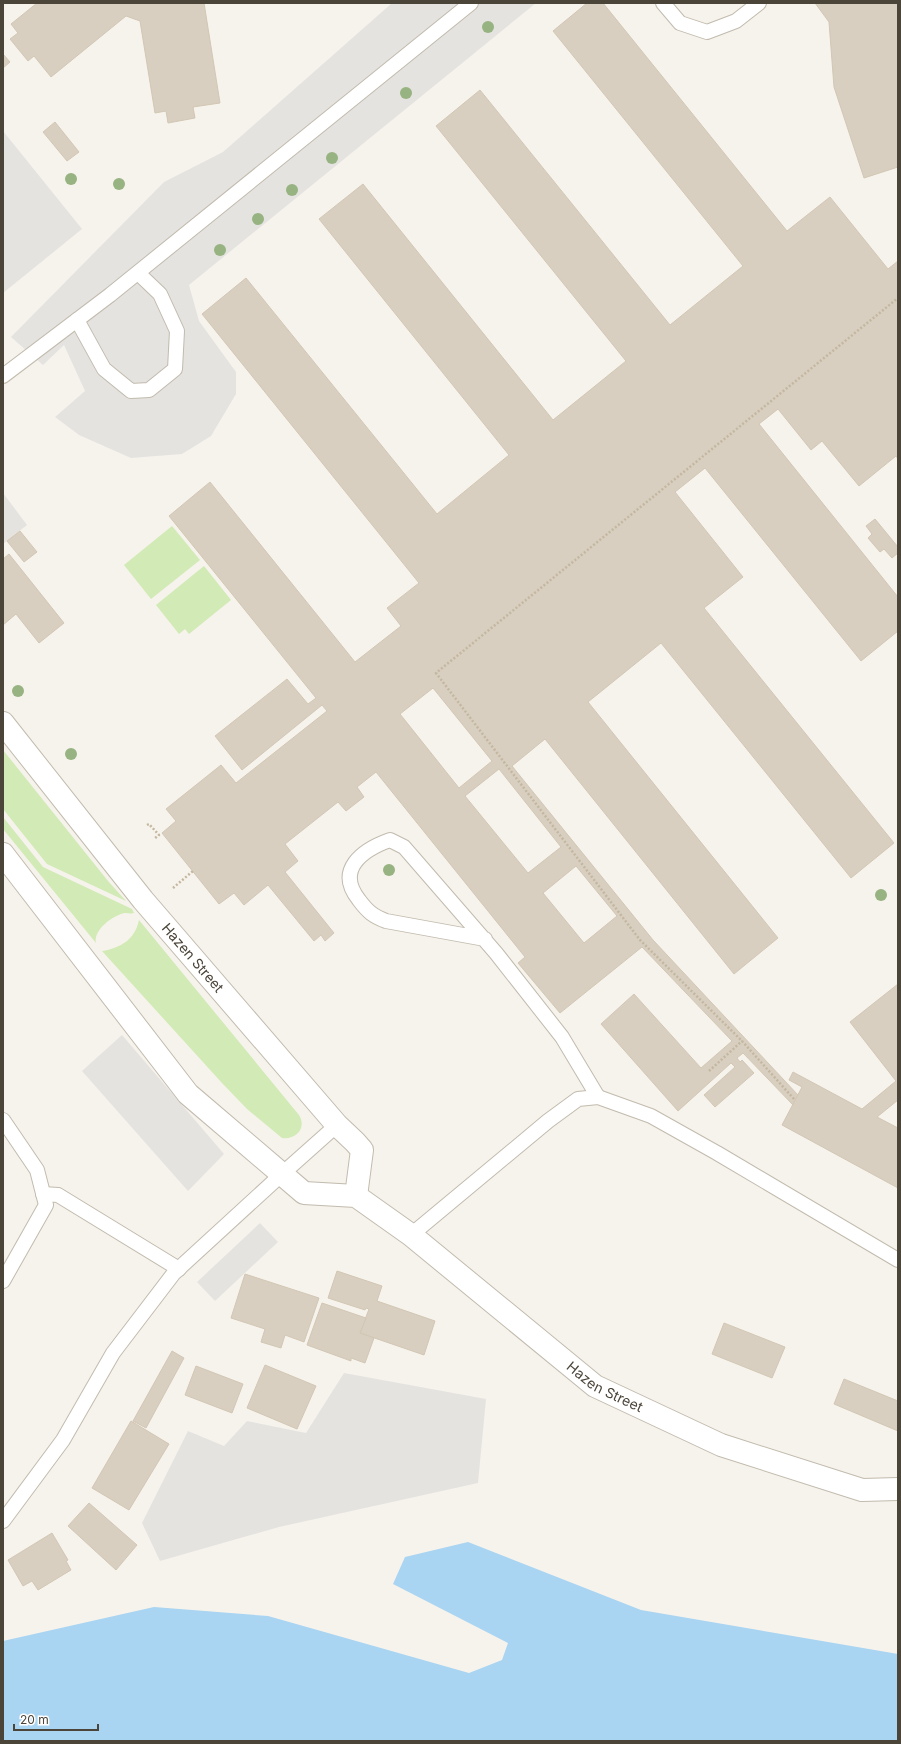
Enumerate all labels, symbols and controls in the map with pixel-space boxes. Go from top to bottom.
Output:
street label: Hazen Street [159,919,228,996]
street label: Hazen Street [564,1358,646,1415]
scale bar [14,1706,98,1732]
text: 20 m [20,1712,49,1727]

